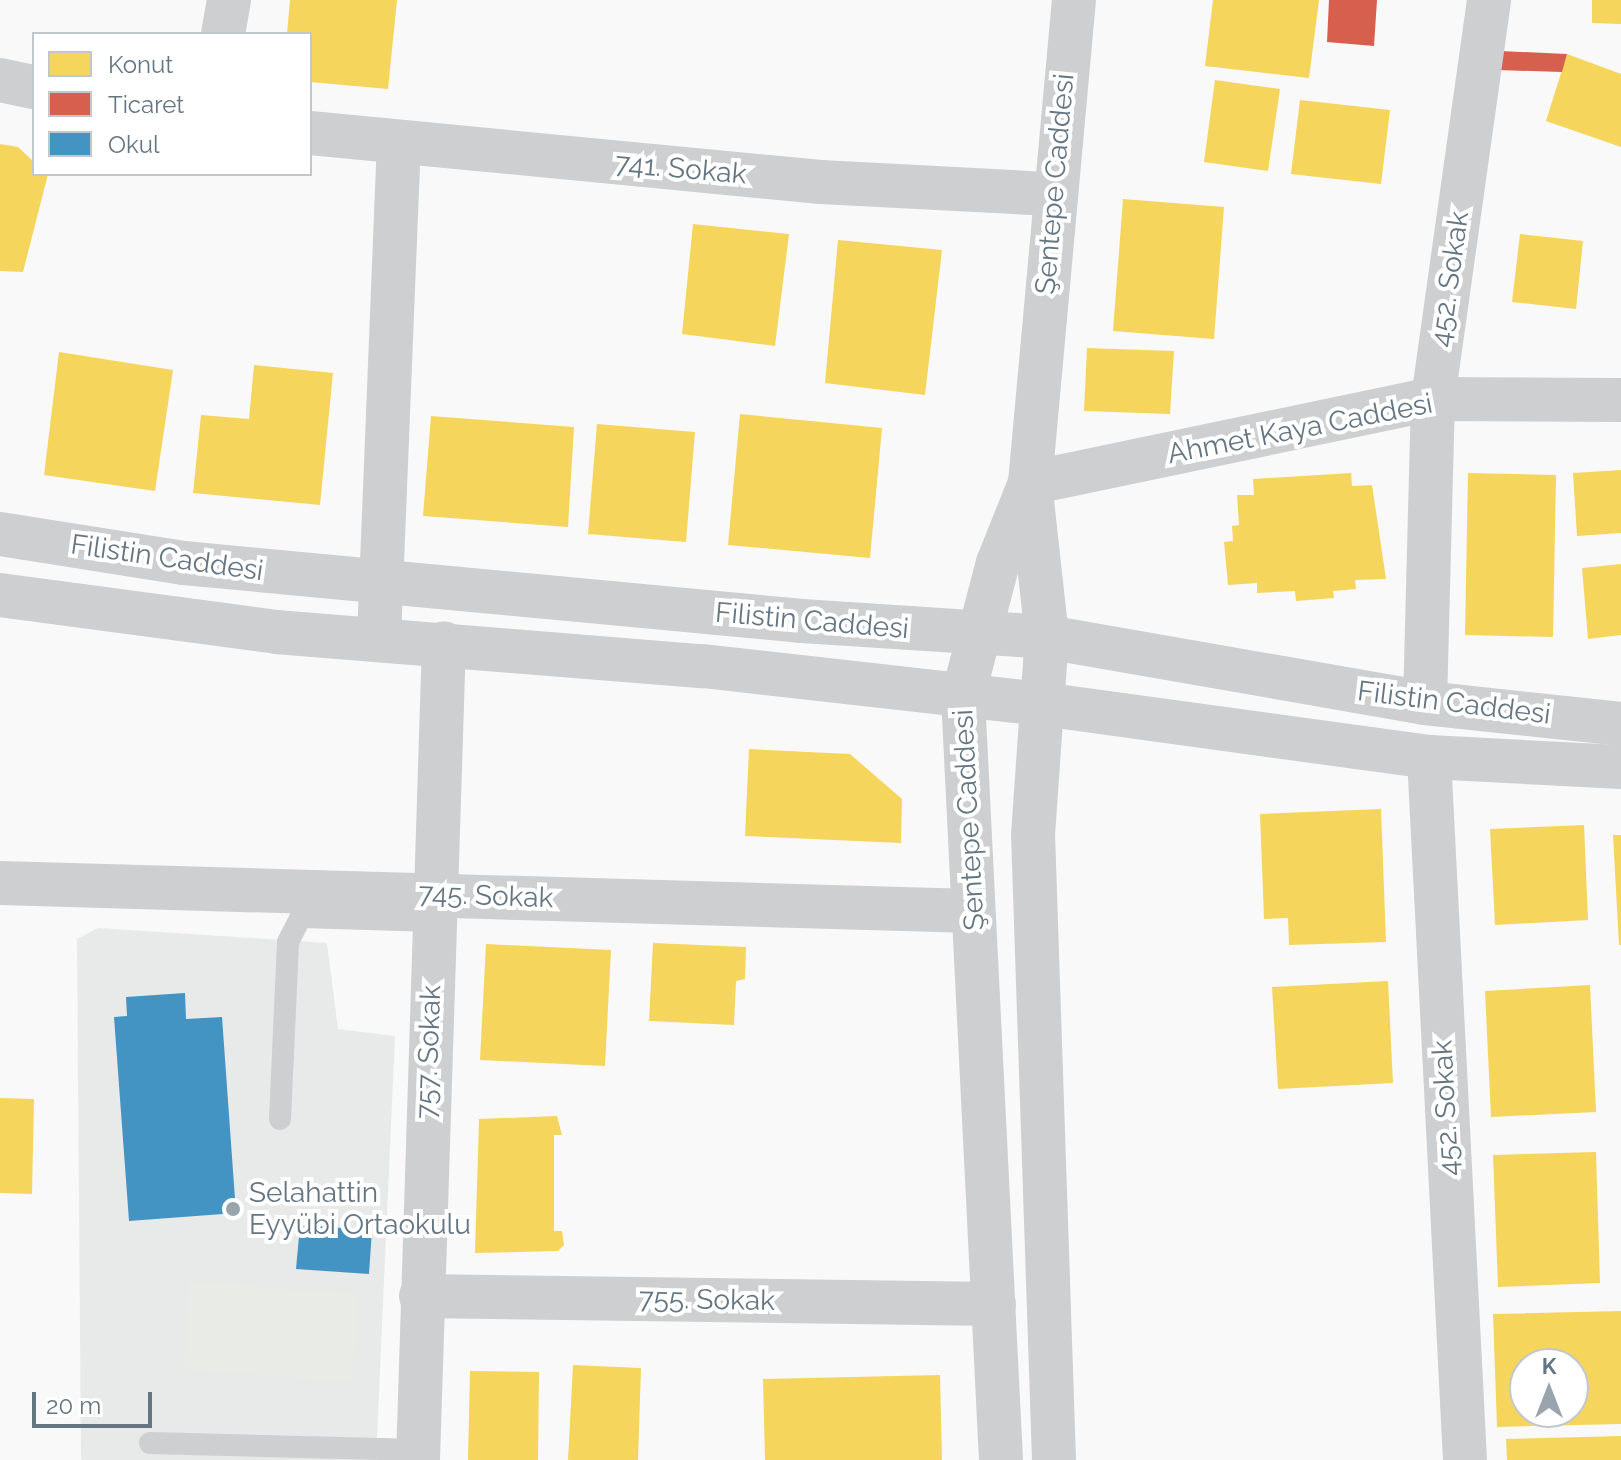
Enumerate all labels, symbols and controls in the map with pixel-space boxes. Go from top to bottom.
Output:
legend [32,32,312,176]
text: Konut [108,50,173,79]
street label: Şentepe Caddesi [1029,72,1081,296]
text: Ticaret [108,90,184,119]
text: Okul [108,130,160,159]
street label: 741. Sokak [614,147,748,191]
street label: 452. Sokak [1424,209,1476,349]
street label: Ahmet Kaya Caddesi [1165,387,1435,471]
street label: Filistin Caddesi [69,528,265,588]
street label: Filistin Caddesi [714,596,910,646]
street label: Filistin Caddesi [1356,674,1552,732]
street label: Şentepe Caddesi [946,709,992,931]
street label: 745. Sokak [418,877,554,915]
street label: 757. Sokak [410,985,448,1119]
street label: 452. Sokak [1426,1039,1466,1177]
place label: Selahattin Eyyübi Ortaokulu [249,1176,471,1242]
marker: Selahattin Eyyübi Ortaokulu [224,1200,242,1218]
street label: 755. Sokak [639,1282,775,1318]
north arrow [1509,1348,1589,1428]
text: K [1542,1353,1556,1379]
scale bar [36,1376,156,1426]
text: 20 m [46,1391,101,1420]

